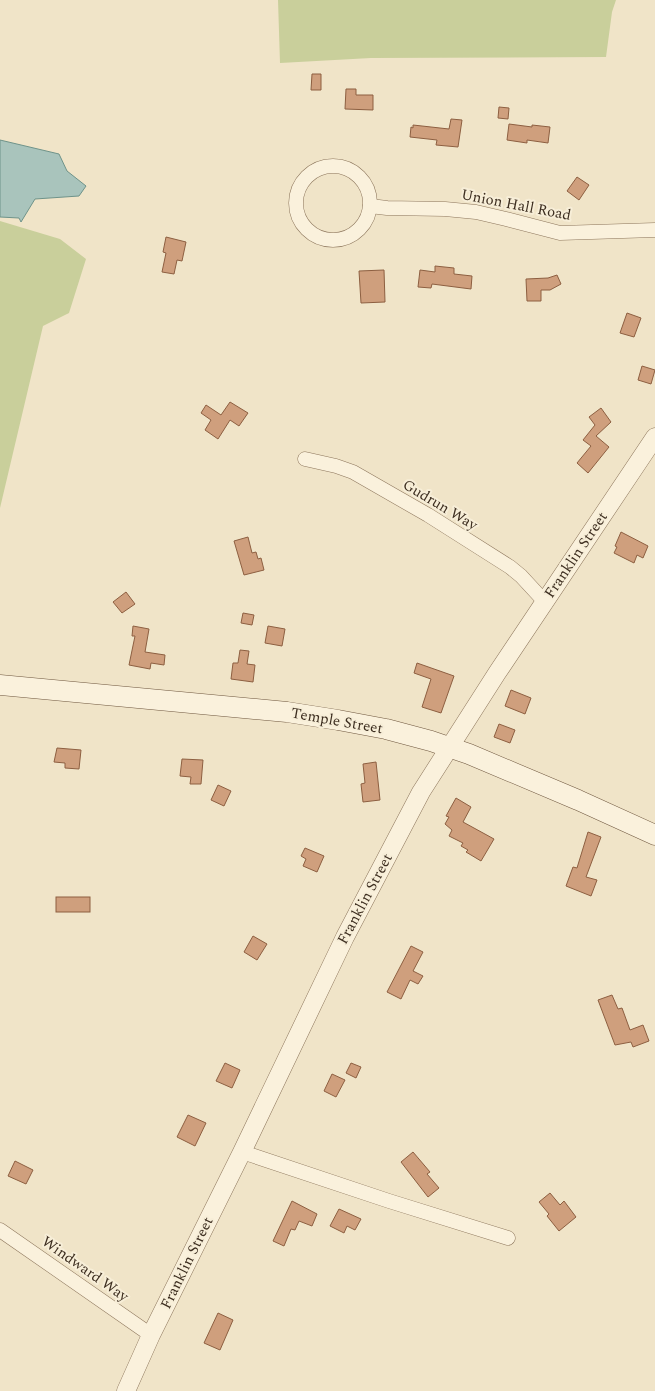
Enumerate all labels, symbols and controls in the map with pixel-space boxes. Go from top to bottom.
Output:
street label: Union Hall Road [459,183,573,227]
street label: Gudrun Way [398,473,483,537]
street label: Franklin Street [538,507,614,603]
street label: Temple Street [289,702,385,740]
street label: Franklin Street [331,849,399,949]
street label: Franklin Street [155,1213,219,1313]
street label: Windward Way [37,1230,134,1308]

